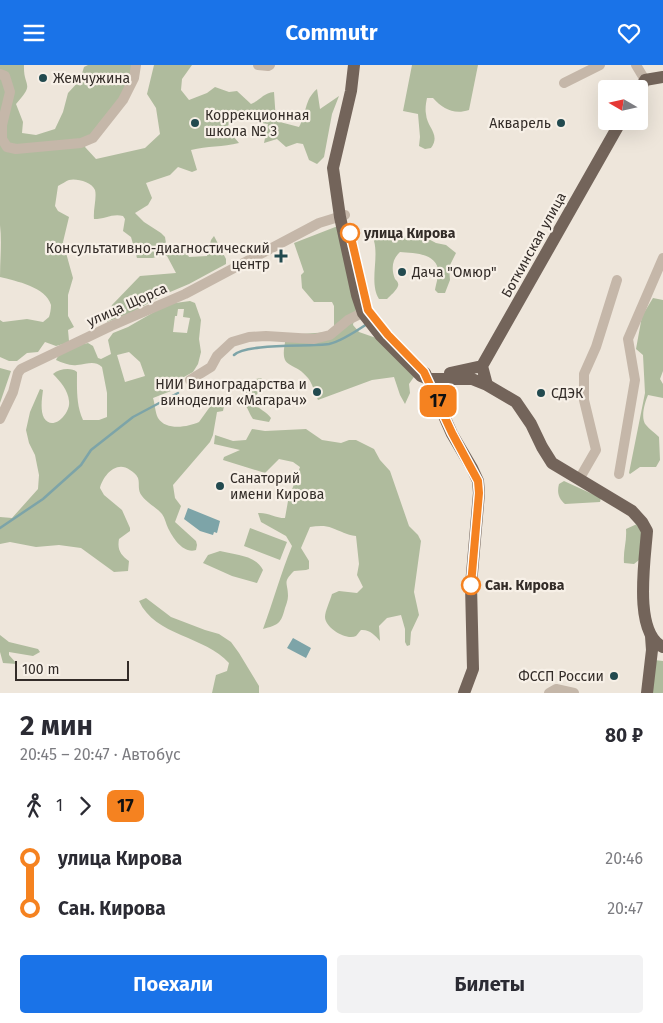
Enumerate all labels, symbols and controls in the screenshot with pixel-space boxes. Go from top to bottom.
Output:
icon: menu [20,19,48,47]
text: Commutr [285,19,378,46]
icon: heart [615,19,643,47]
place label: Жемчужина [53,70,130,87]
marker: Жемчужина [37,72,49,84]
north arrow [598,80,648,130]
map controls [598,80,648,130]
place label: Коррекционная школа № 3 [205,107,309,140]
place label: Акварель [489,115,551,132]
marker: Коррекционная школа № 3 [189,117,201,129]
marker: Акварель [555,117,567,129]
street label: Боткинская улица [498,189,570,301]
marker: улица Кирова [340,223,360,243]
place label: улица Кирова [363,225,456,242]
place label: Консультативно-диагностический центр [46,240,270,273]
marker: Консультативно-диагностический центр [274,249,288,263]
place label: Дача "Омюр" [411,264,497,281]
marker: Дача "Омюр" [396,266,408,278]
street label: улица Щорса [84,280,170,330]
place label: НИИ Виноградарства и виноделия «Магарач» [155,376,307,409]
line badge: 17 [416,385,460,417]
place label: СДЭК [551,385,584,402]
marker: НИИ Виноградарства и виноделия «Магарач» [311,386,323,398]
marker: СДЭК [535,387,547,399]
text: 17 [430,390,446,412]
place label: Санаторий имени Кирова [230,470,324,503]
marker: Санаторий имени Кирова [214,480,226,492]
marker: Сан. Кирова [461,575,481,595]
place label: Сан. Кирова [485,577,565,594]
scale bar [15,658,129,681]
text: 100 m [22,661,59,678]
place label: ФССП России [518,668,604,685]
marker: ФССП России [608,670,620,682]
text: 2 мин [20,709,93,742]
text: 80 ₽ [605,724,643,747]
text: 20:45 – 20:47 · Автобус [20,745,181,764]
icon: walk [20,792,48,820]
icon: forward [71,792,99,820]
text: 17 [117,795,134,817]
text: 1 [56,796,63,815]
text: улица Кирова [58,847,182,870]
text: 20:46 [605,849,643,868]
text: Сан. Кирова [58,897,166,920]
text: 20:47 [607,899,643,918]
button: Поехали [20,955,327,1013]
button: Билеты [337,955,643,1013]

